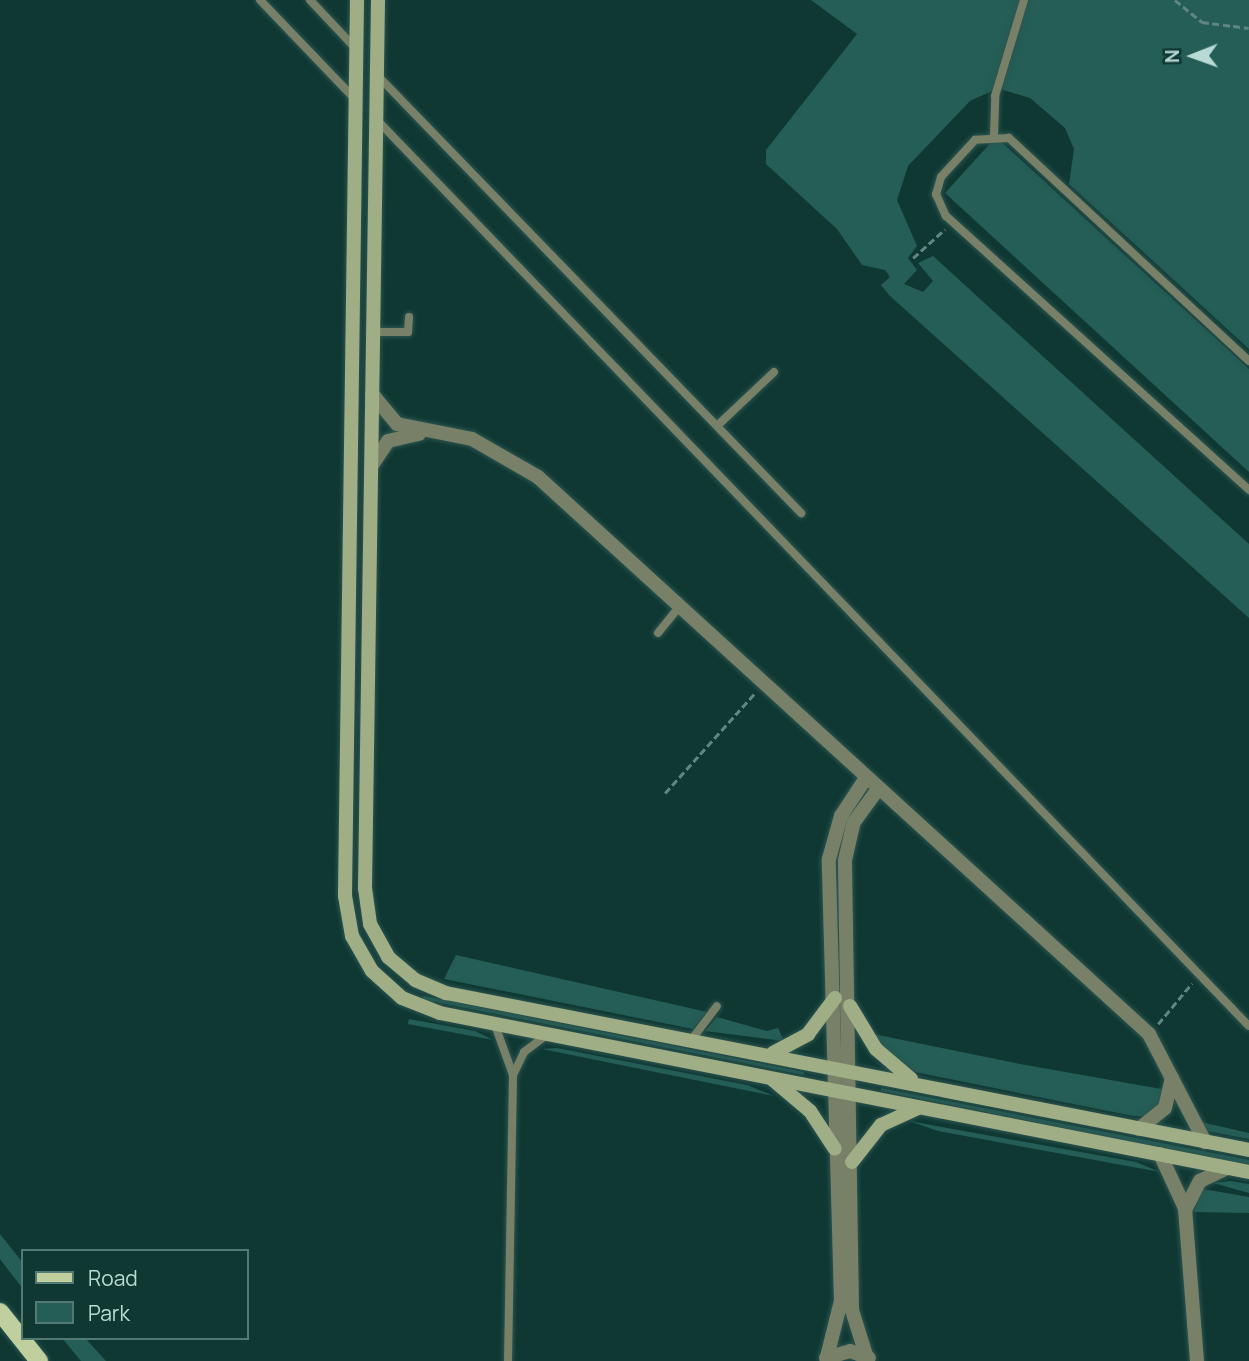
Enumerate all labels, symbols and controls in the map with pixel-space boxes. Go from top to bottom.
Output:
north arrow [1158,21,1228,91]
text: N [1159,49,1185,63]
legend [21,1249,248,1340]
text: Road [88,1264,138,1292]
text: Park [88,1299,130,1327]

